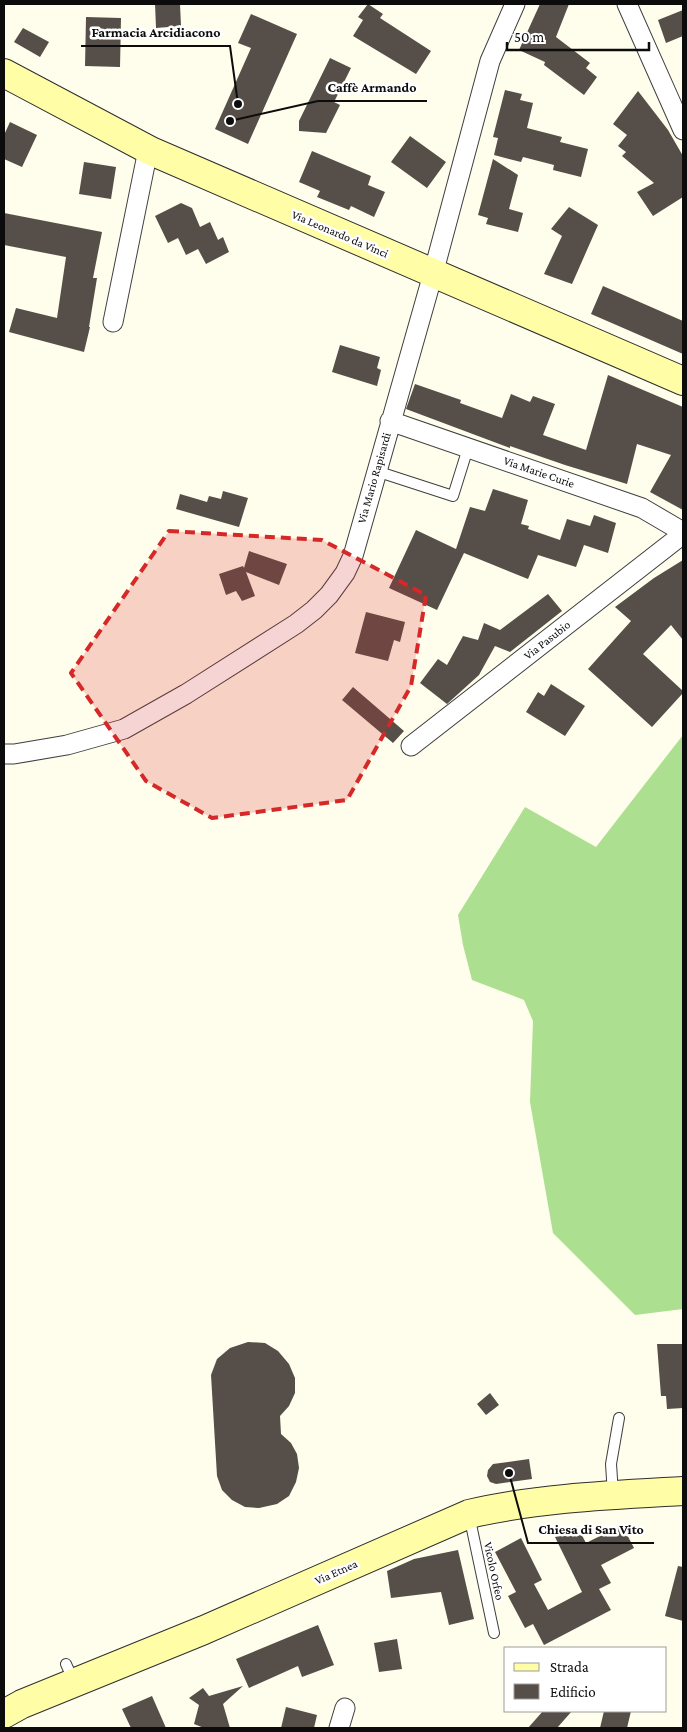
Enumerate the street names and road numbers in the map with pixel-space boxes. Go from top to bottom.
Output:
street label: Via Leonardo da Vinci [289,207,391,261]
street label: Via Mario Rapisardi [354,431,394,525]
street label: Via Marie Curie [502,453,576,491]
street label: Via Pasubio [521,617,573,663]
street label: Vicolo Orfeo [481,1541,507,1601]
street label: Via Etnea [312,1556,360,1588]

